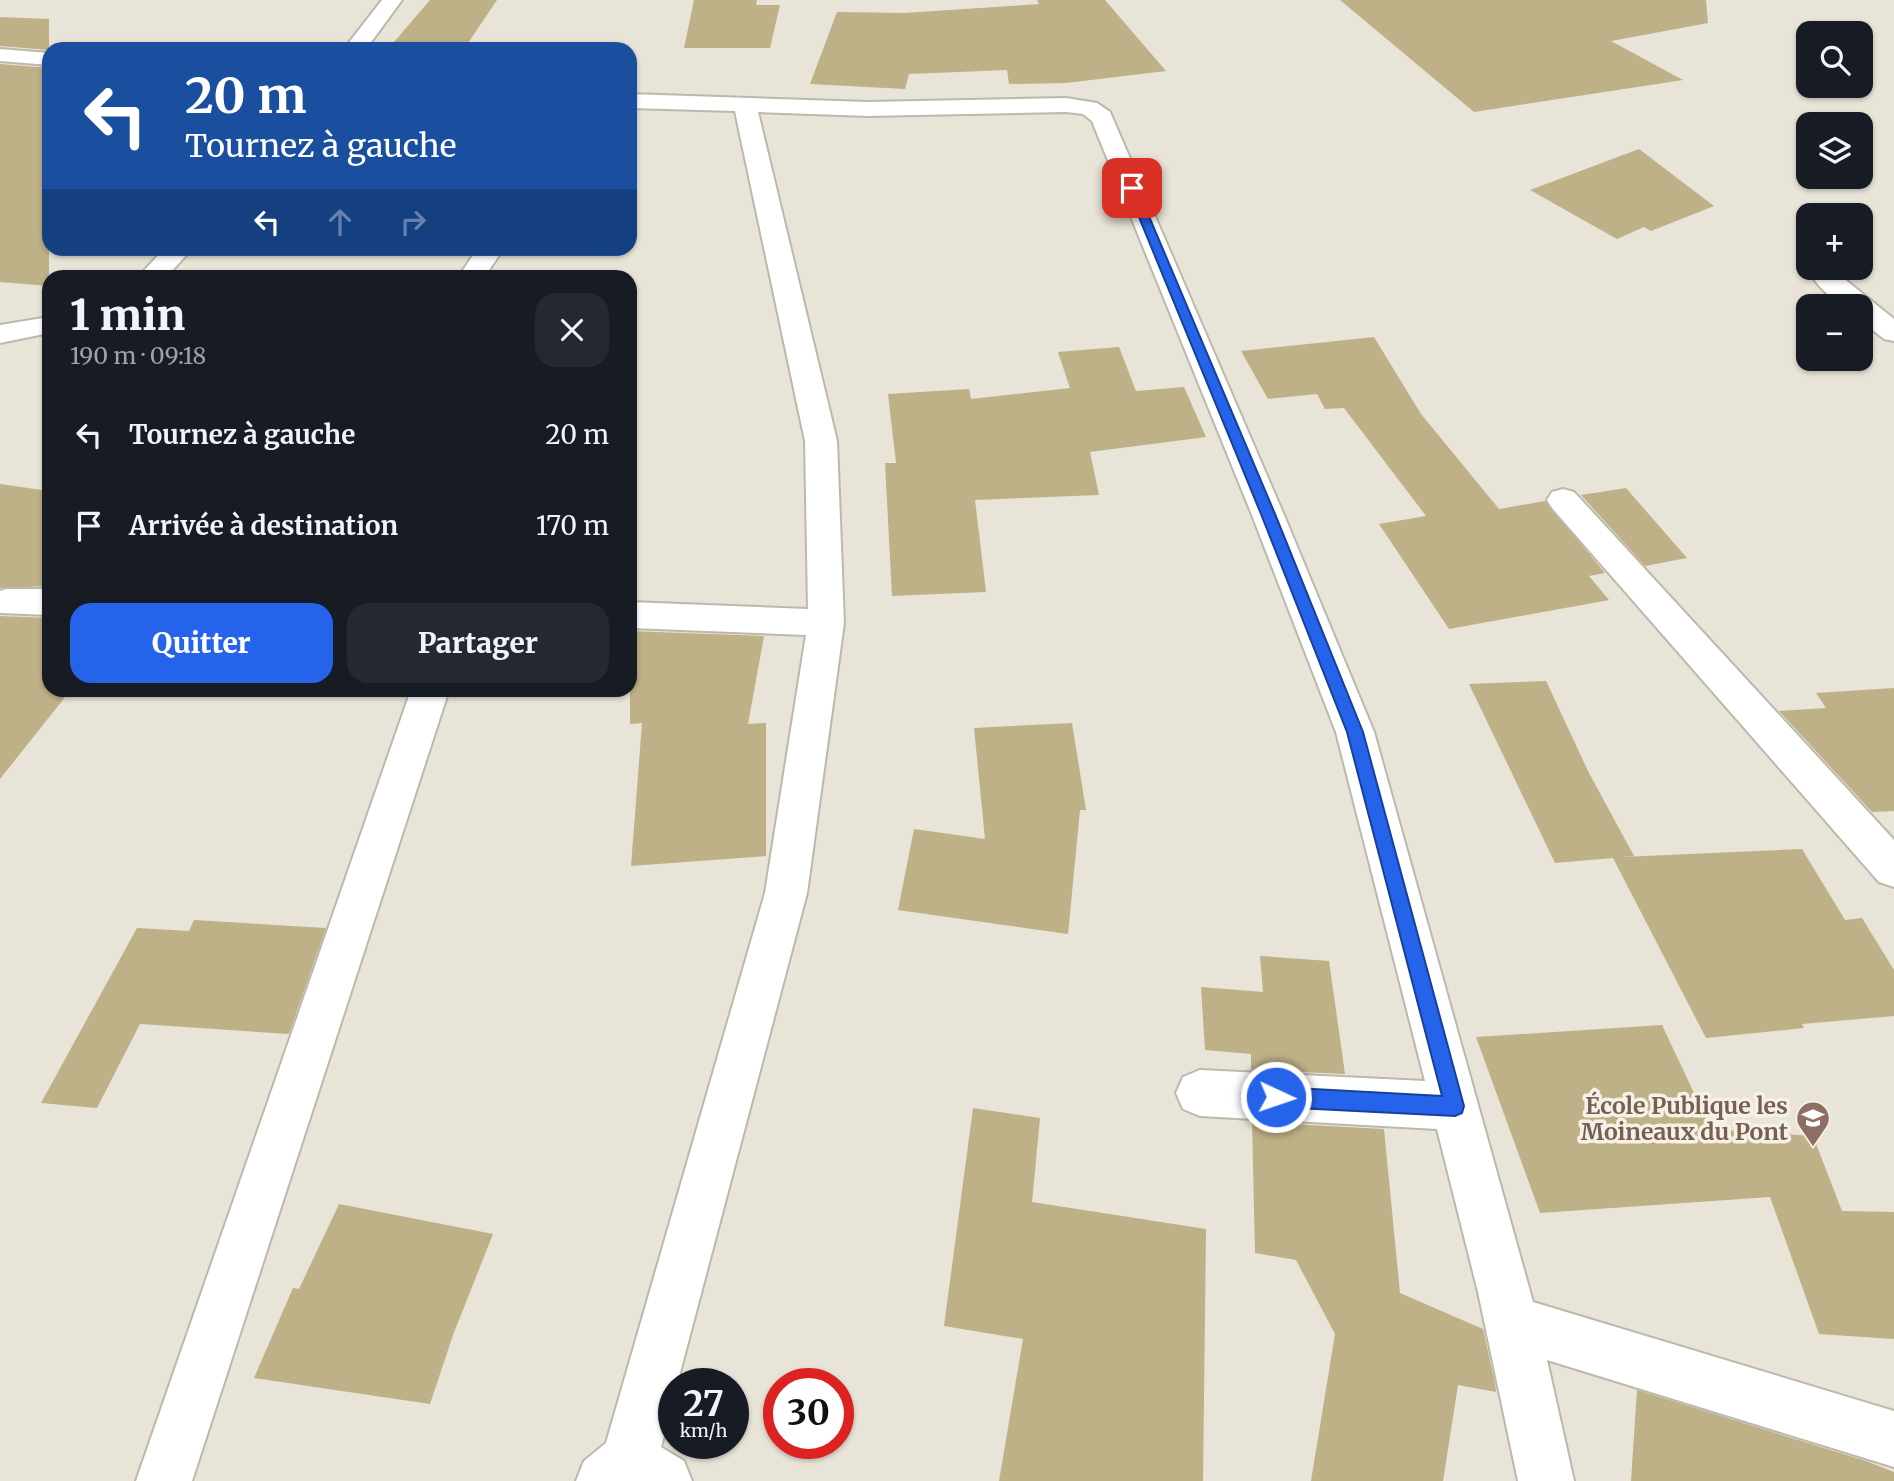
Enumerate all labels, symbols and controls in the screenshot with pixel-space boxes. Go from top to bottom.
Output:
map controls [1796,21,1873,371]
button: search [1796,21,1873,98]
text: 20 m [185,65,306,126]
icon: left [70,70,161,161]
button: layers [1796,112,1873,189]
text: Tournez à gauche [185,126,456,166]
pin [1102,158,1162,218]
icon: arrive [1113,169,1151,207]
icon: left [248,203,286,241]
icon: ahead [321,203,359,241]
icon: right [394,203,432,241]
button: + [1796,203,1873,280]
text: 1 min [70,289,185,341]
button: close [535,293,609,367]
button: − [1796,294,1873,371]
text: 190 m · 09:18 [70,341,206,370]
icon: left [70,416,108,454]
text: Tournez à gauche [129,418,355,451]
text: 20 m [545,418,609,451]
icon: arrive [70,507,108,545]
text: Arrivée à destination [129,509,398,542]
text: 170 m [536,509,609,542]
button: Quitter [70,603,333,683]
button: Partager [347,603,609,683]
position arrow [1239,1060,1313,1134]
place label: École Publique les Moineaux du Pont [1581,1091,1788,1146]
school or university icon: École Publique les Moineaux du Pont [1794,1099,1832,1148]
speed limit sign: 30 [763,1368,854,1459]
text: 27 [683,1382,724,1426]
text: km/h [680,1419,727,1442]

